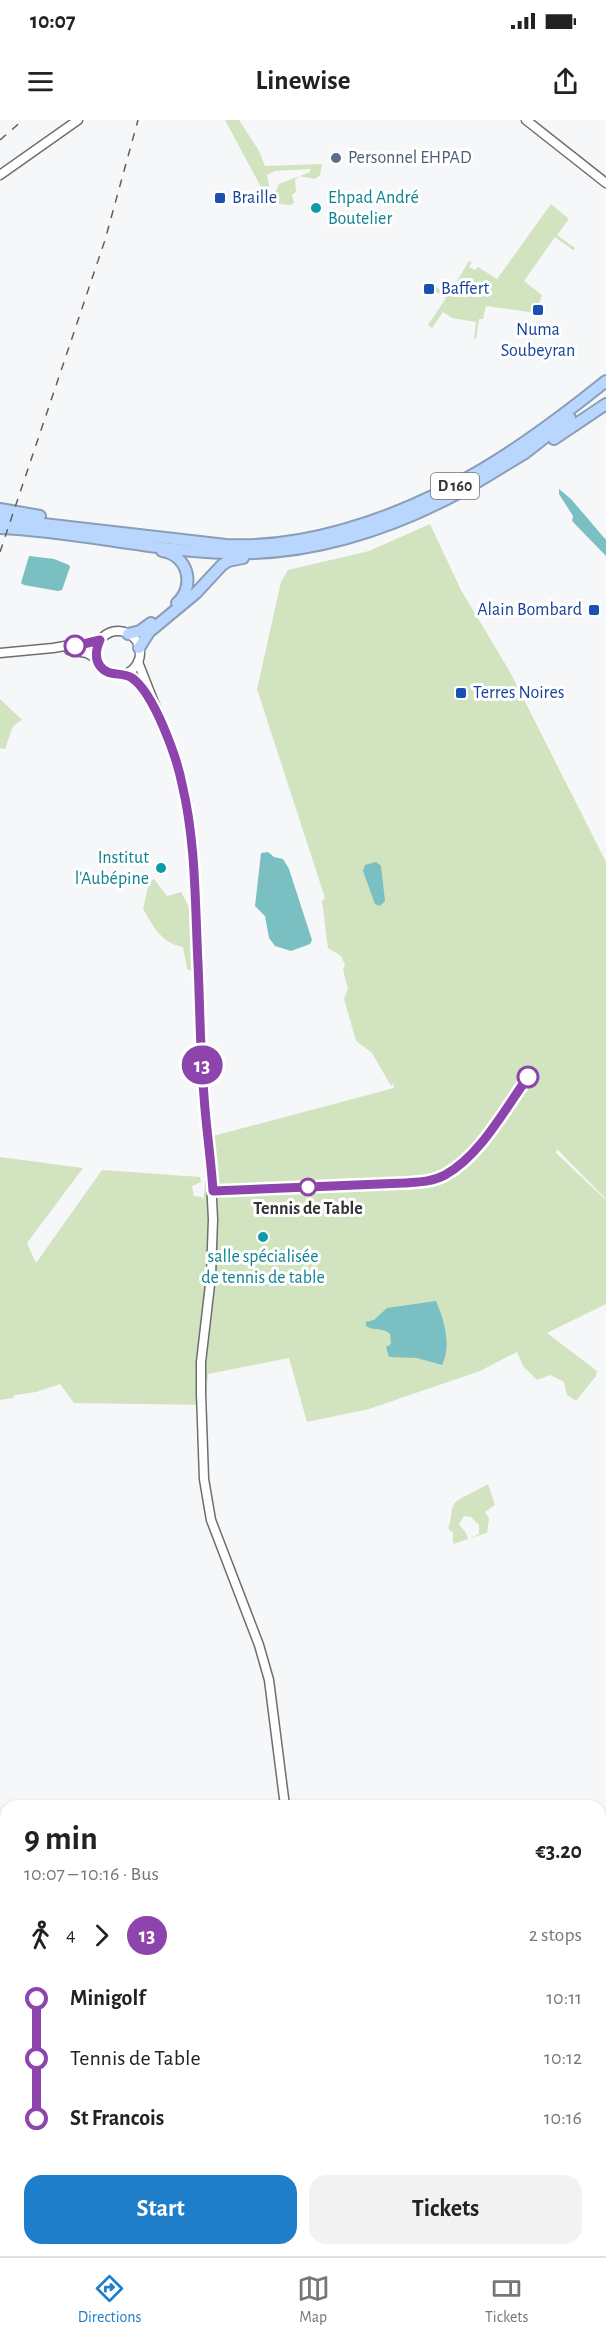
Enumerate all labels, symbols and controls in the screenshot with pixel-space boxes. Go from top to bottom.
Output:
text: 10:07 [30,10,75,32]
icon: menu [24,65,57,98]
icon: share [549,65,582,98]
text: Linewise [256,67,350,94]
place label: Personnel EHPAD [348,149,472,167]
marker: Personnel EHPAD [329,151,343,165]
place label: Braille [232,189,277,207]
place label: Ehpad André Boutelier [328,189,419,228]
marker: Braille [213,191,227,205]
marker: Ehpad André Boutelier [309,201,323,215]
place label: Baffert [441,280,489,298]
marker: Baffert [422,282,436,296]
marker: Numa Soubeyran [531,303,545,317]
place label: Numa Soubeyran [501,321,575,360]
road number: D 160 [431,473,479,499]
place label: Alain Bombard [477,601,582,619]
marker: Alain Bombard [587,603,601,617]
unlabelled marker [64,635,86,657]
place label: Terres Noires [473,684,564,702]
marker: Terres Noires [454,686,468,700]
place label: Institut l'Aubépine [75,849,149,888]
marker: Institut l'Aubépine [154,861,168,875]
line badge: 13 [175,1046,229,1084]
text: 13 [194,1055,210,1076]
unlabelled marker [517,1066,539,1088]
marker: Tennis de Table [299,1178,317,1196]
place label: Tennis de Table [253,1200,363,1218]
marker: salle spécialisée de tennis de table [256,1230,270,1244]
place label: salle spécialisée de tennis de table [201,1248,325,1287]
text: 9 min [24,1823,98,1856]
text: €3.20 [535,1840,582,1862]
text: 10:07 – 10:16 · Bus [24,1864,159,1884]
icon: walk [24,1919,57,1952]
icon: forward [85,1919,118,1952]
text: 4 [66,1925,76,1945]
text: 13 [139,1925,155,1946]
text: 2 stops [529,1925,582,1945]
text: Minigolf [70,1987,145,2009]
text: 10:11 [546,1988,582,2008]
text: Tennis de Table [70,2047,201,2069]
text: 10:12 [544,2048,582,2068]
text: St Francois [70,2107,164,2129]
text: 10:16 [544,2108,582,2128]
button: Start [24,2175,297,2244]
button: Tickets [309,2175,582,2244]
tab: Directions [78,2272,141,2327]
tab: Map [297,2272,330,2327]
tab: Tickets [485,2272,528,2327]

